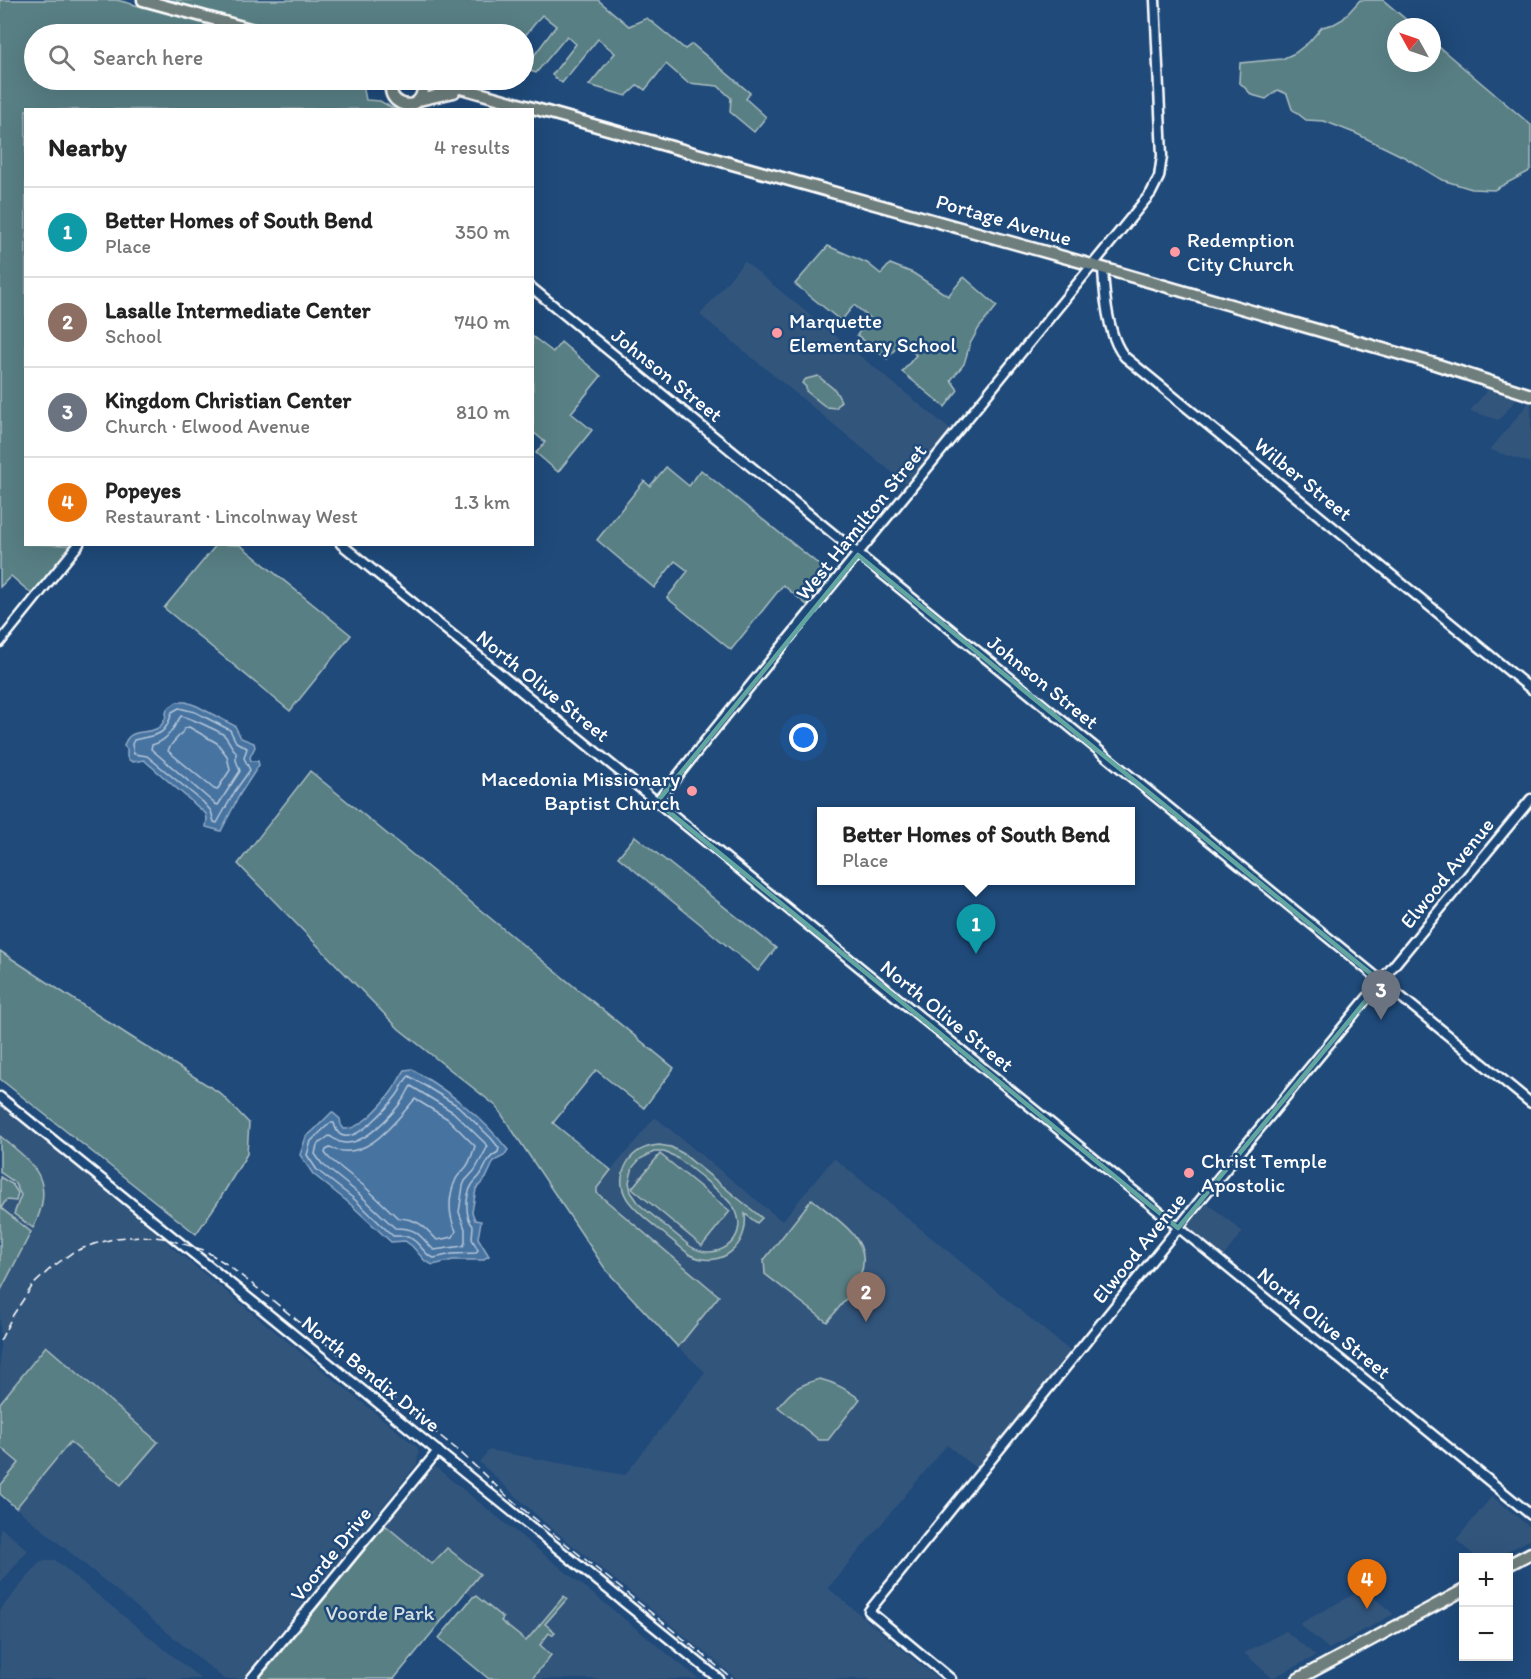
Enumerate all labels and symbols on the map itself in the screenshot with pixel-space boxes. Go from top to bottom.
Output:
north arrow [1387,18,1441,72]
street label: Portage Avenue [933,188,1075,251]
place label: Redemption City Church [1187,227,1294,276]
marker: Redemption City Church [1168,245,1182,259]
place label: Marquette Elementary School [789,308,957,357]
street label: Johnson Street [607,322,728,427]
marker: Marquette Elementary School [770,326,784,340]
street label: Wilber Street [1249,431,1357,526]
street label: West Hamilton Street [790,438,931,605]
street label: North Olive Street [472,624,615,747]
street label: Johnson Street [983,629,1104,734]
your location [789,723,818,752]
place label: Macedonia Missionary Baptist Church [481,766,680,815]
marker: Macedonia Missionary Baptist Church [685,784,699,798]
street label: Elwood Avenue [1394,812,1499,933]
pin: 1 [956,904,996,954]
street label: North Olive Street [876,954,1019,1077]
pin: 3 [1362,970,1400,1020]
place label: Christ Temple Apostolic [1201,1148,1327,1197]
marker: Christ Temple Apostolic [1182,1166,1196,1180]
street label: Elwood Avenue [1086,1187,1191,1308]
street label: North Olive Street [1253,1261,1396,1384]
pin: 2 [846,1272,886,1322]
street label: North Bendix Drive [297,1310,446,1437]
street label: Voorde Drive [285,1501,376,1606]
pin: 4 [1348,1560,1386,1609]
park label: Voorde Park [326,1600,435,1625]

